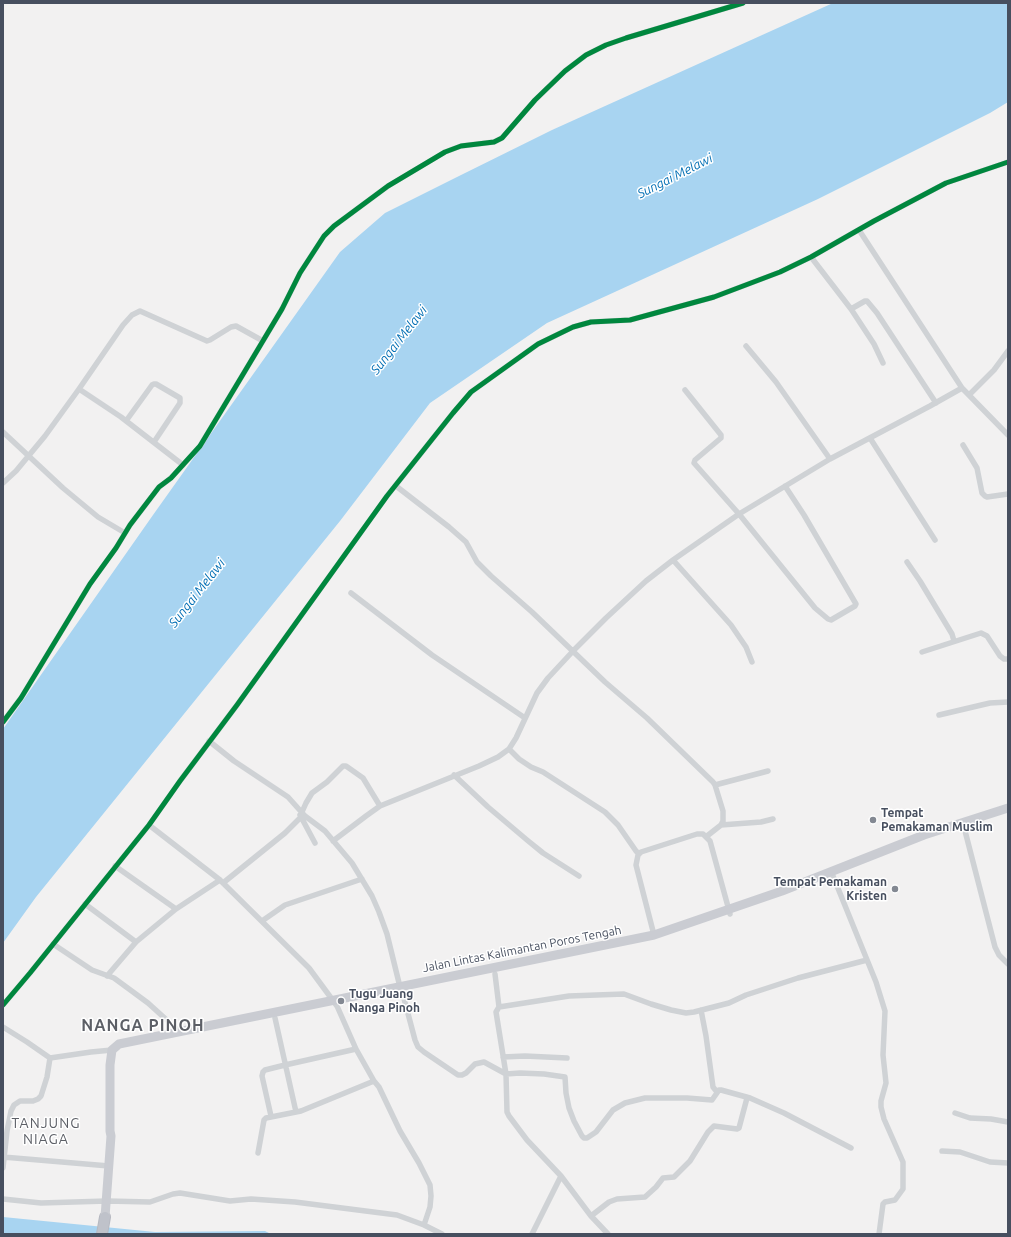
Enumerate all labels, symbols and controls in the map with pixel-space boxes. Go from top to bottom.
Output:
water label: Sungai Melawi [635,150,715,202]
water label: Sungai Melawi [367,303,431,377]
water label: Sungai Melawi [165,556,229,630]
place label: Tempat Pemakaman Muslim [881,806,993,834]
marker: Tempat Pemakaman Muslim [868,815,878,825]
place label: Tempat Pemakaman Kristen [773,875,887,903]
marker: Tempat Pemakaman Kristen [890,884,900,894]
street label: Jalan Lintas Kalimantan Poros Tengah [421,923,623,975]
place label: Tugu Juang Nanga Pinoh [349,987,420,1015]
marker: Tugu Juang Nanga Pinoh [336,996,346,1006]
district label: NANGA PINOH [81,1016,205,1036]
district label: TANJUNG NIAGA [12,1115,80,1148]

